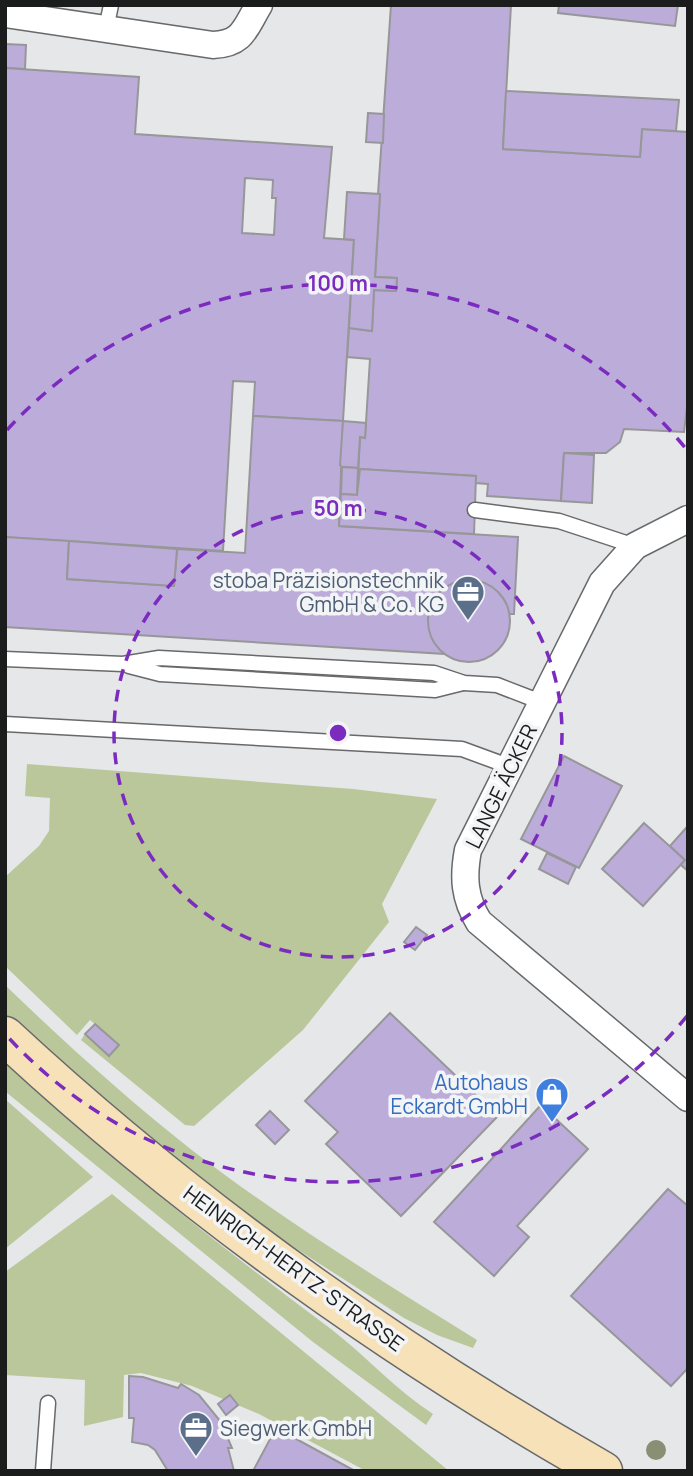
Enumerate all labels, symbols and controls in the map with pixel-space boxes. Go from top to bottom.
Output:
text: 100 m [308,269,368,297]
text: 50 m [313,494,363,522]
place label: stoba Präzisionstechnik GmbH & Co. KG [213,566,445,618]
office icon: stoba Präzisionstechnik GmbH & Co. KG [449,573,487,622]
street label: LANGE ÄCKER [459,719,543,853]
centre of rings [326,721,350,745]
place label: Autohaus Eckardt GmbH [390,1068,528,1120]
shop icon: Autohaus Eckardt GmbH [533,1075,571,1124]
street label: HEINRICH-HERTZ-STRASSE [178,1179,410,1357]
office icon: Siegwerk GmbH [177,1409,215,1458]
place label: Siegwerk GmbH [220,1414,372,1442]

